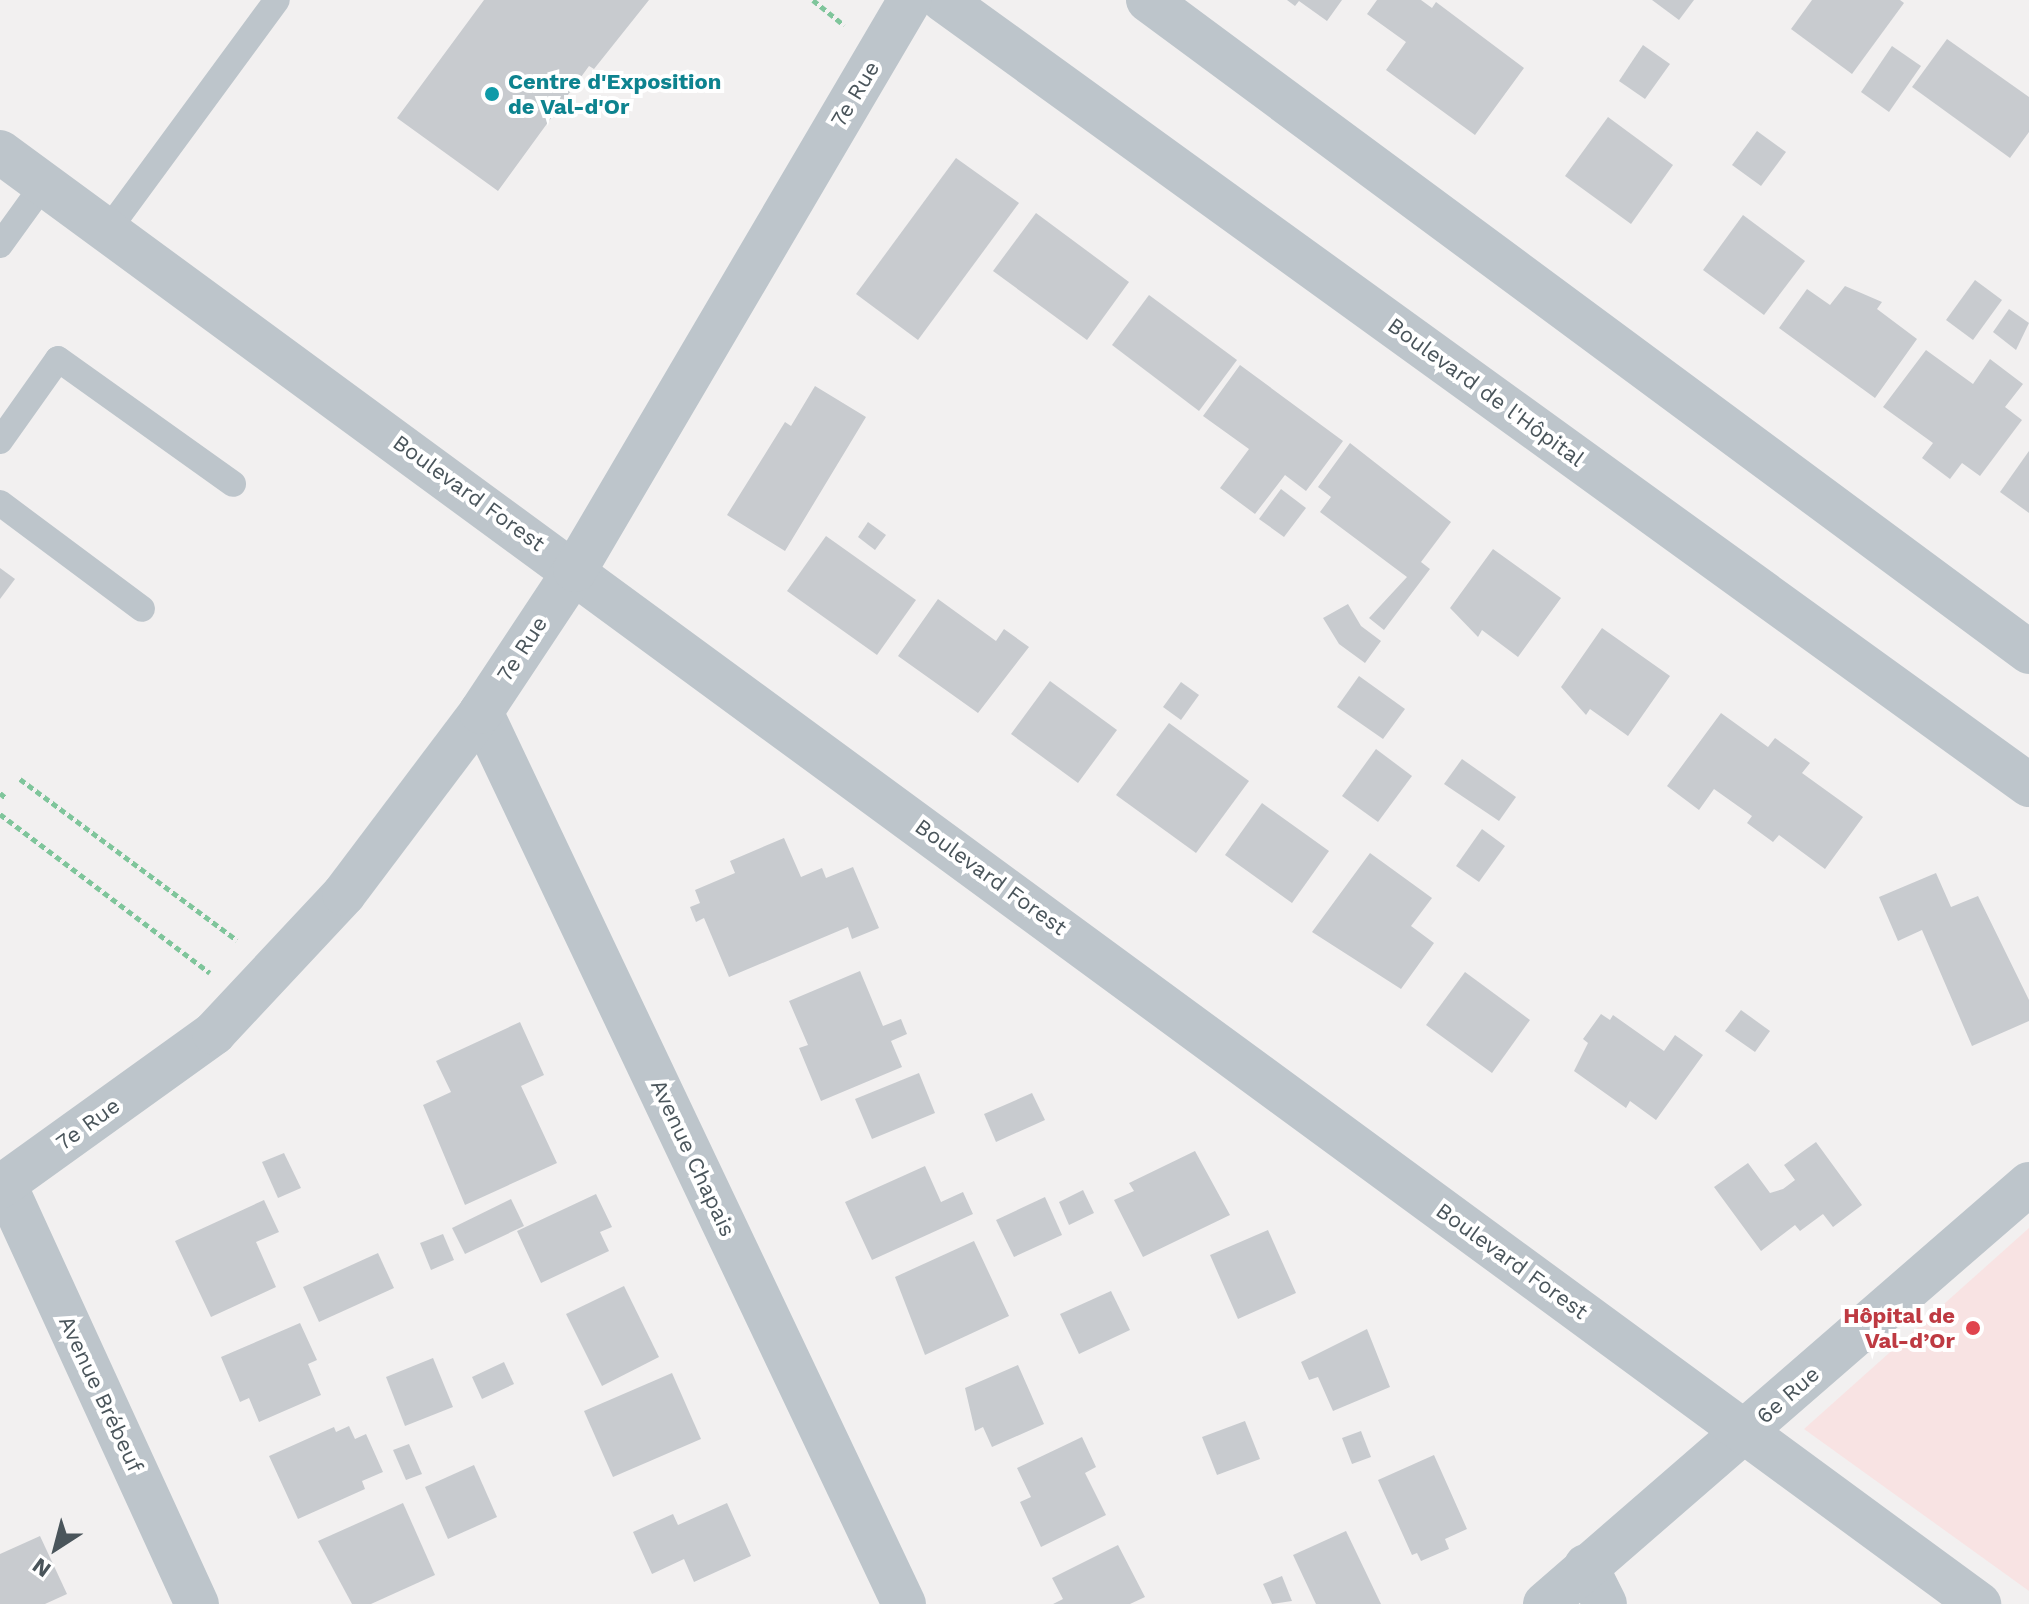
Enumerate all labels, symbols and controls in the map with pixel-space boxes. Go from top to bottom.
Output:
street label: 7e Rue [825,56,885,132]
place label: Centre d'Exposition de Val-d'Or [508,68,721,120]
marker: Centre d'Exposition de Val-d'Or [483,85,501,103]
street label: Boulevard de l'Hôpital [1383,312,1589,472]
street label: Boulevard Forest [388,429,550,557]
street label: 7e Rue [491,611,553,687]
street label: Boulevard Forest [910,813,1072,941]
street label: Avenue Chapais [645,1075,741,1241]
street label: 7e Rue [51,1092,125,1156]
street label: Boulevard Forest [1431,1197,1593,1325]
place label: Hôpital de Val-d’Or [1843,1302,1955,1354]
street label: Avenue Brébeuf [53,1312,149,1476]
marker: Hôpital de Val-d’Or [1962,1317,1984,1339]
street label: 6e Rue [1751,1361,1825,1429]
north arrow [16,1508,96,1588]
text: N [28,1553,56,1583]

